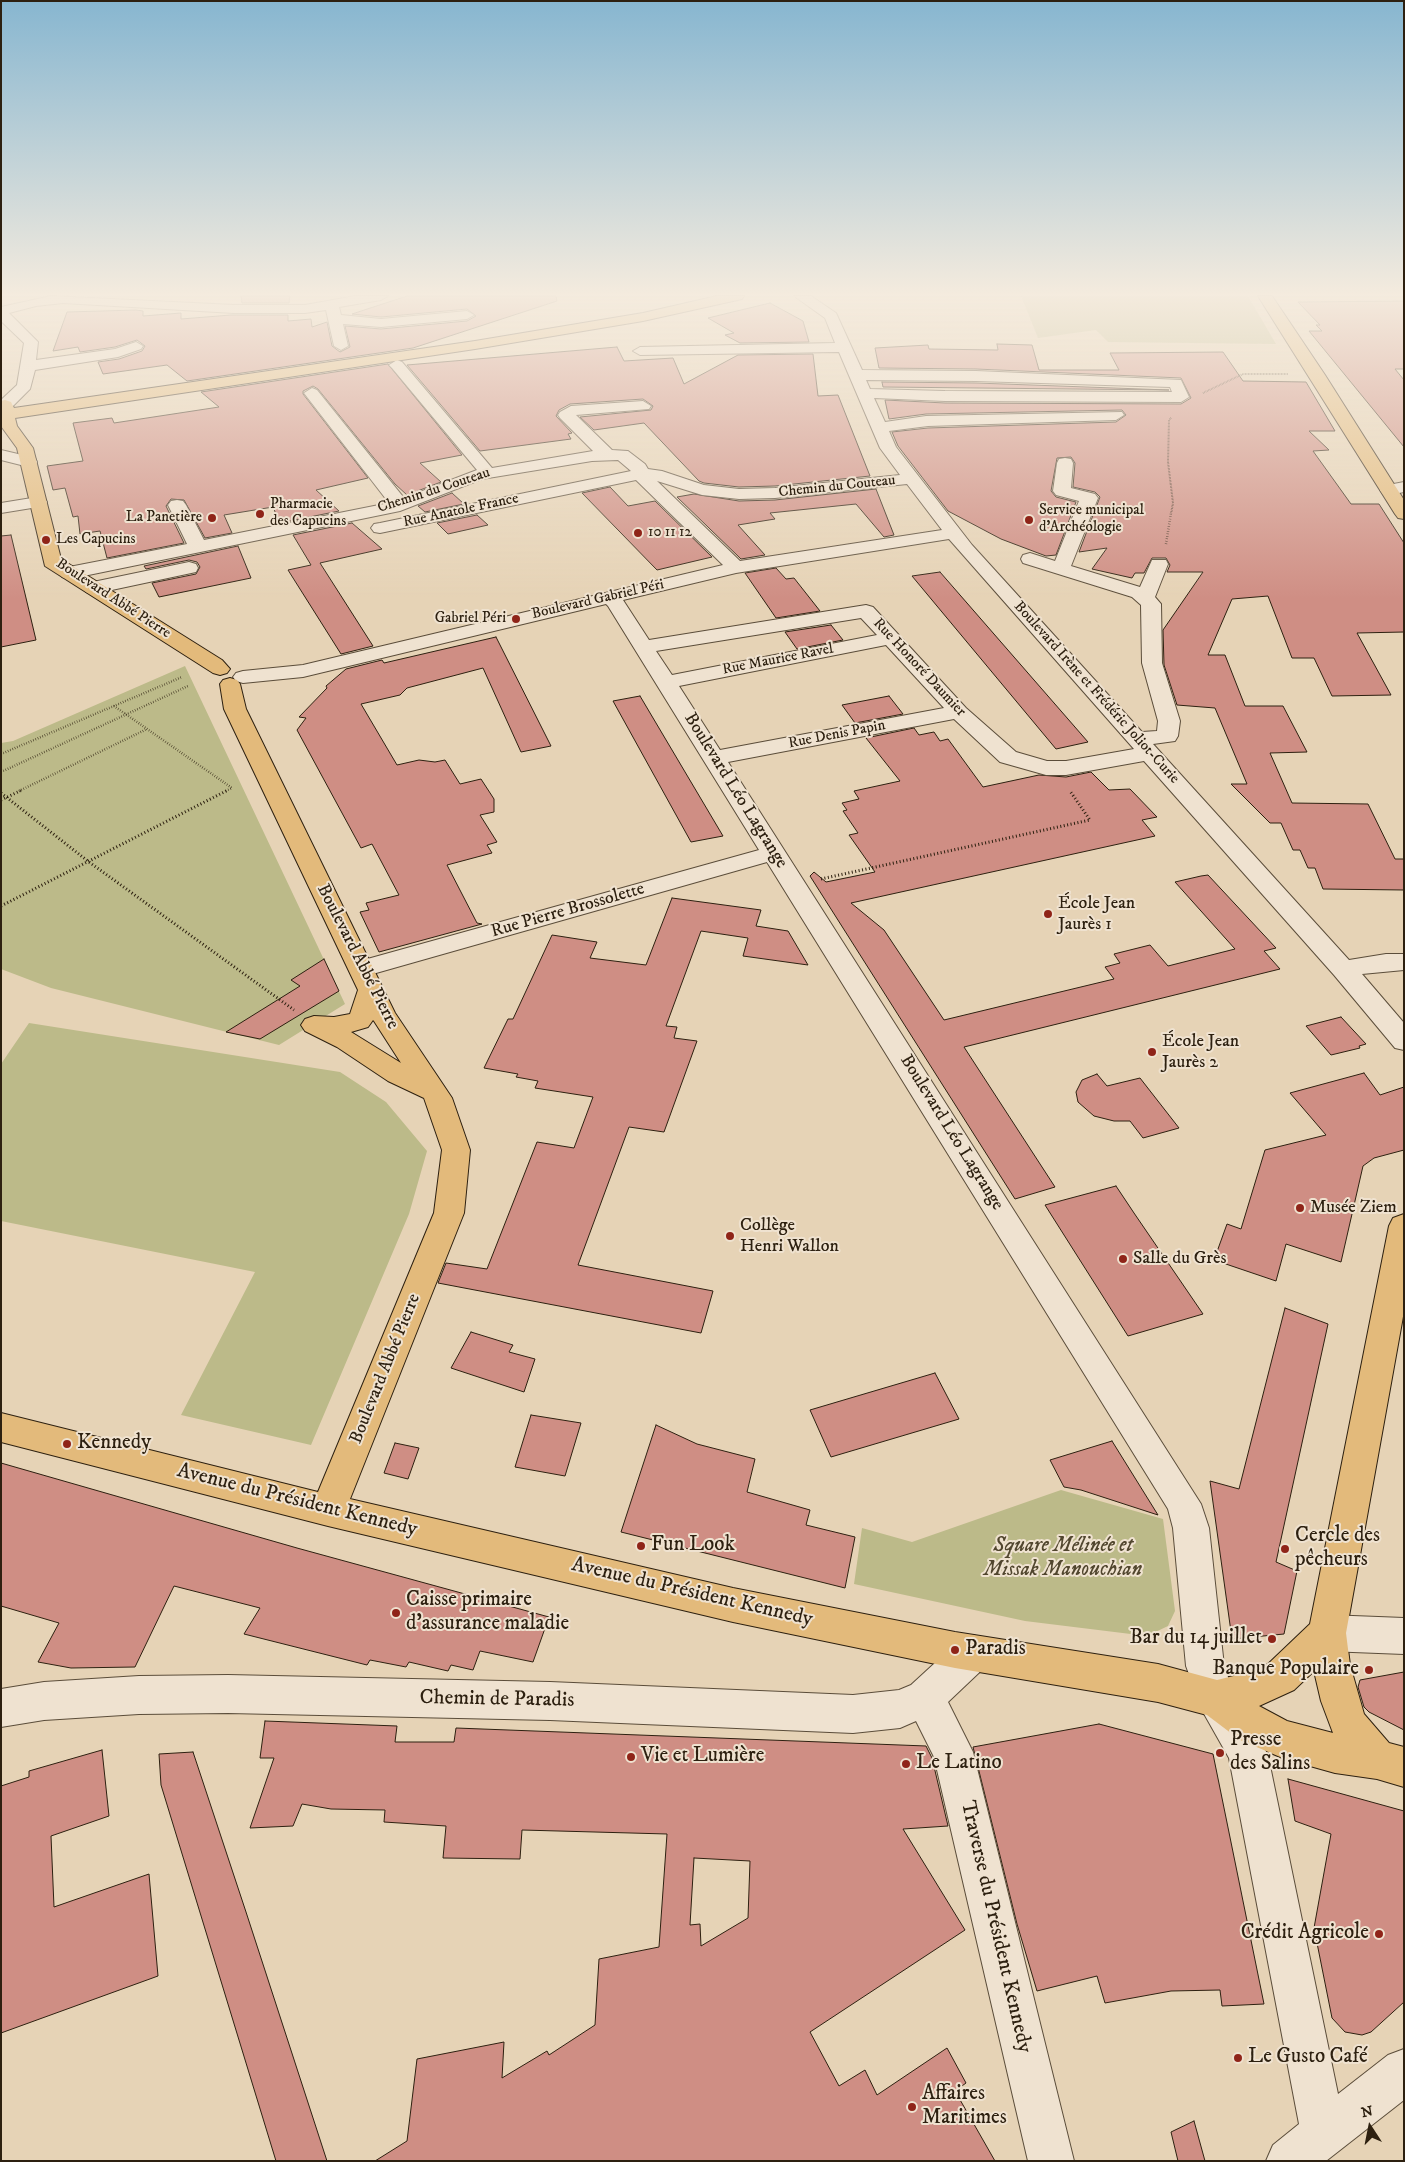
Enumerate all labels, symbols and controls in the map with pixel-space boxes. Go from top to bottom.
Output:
street label: Chemin du Couteau [375,464,493,518]
street label: Chemin du Couteau [778,472,896,502]
street label: Rue Anatole France [402,490,520,532]
place label: Pharmacie des Capucins [270,496,346,531]
place label: Service municipal d'Archéologie [1039,502,1144,537]
marker: Pharmacie des Capucins [254,508,266,520]
place label: La Panetière [126,509,202,527]
marker: La Panetière [206,512,218,524]
marker: Service municipal d'Archéologie [1023,514,1035,526]
place label: 10 11 12 [648,524,692,542]
marker: 10 11 12 [632,527,644,539]
place label: Les Capucins [56,531,136,549]
marker: Les Capucins [40,534,52,546]
street label: Boulevard Abbé Pierre [52,555,174,643]
street label: Boulevard Gabriel Péri [530,576,666,624]
street label: Boulevard Irène et Frédéric Joliot-Curie [1009,598,1183,788]
place label: Gabriel Péri [435,610,506,628]
marker: Gabriel Péri [510,613,522,625]
street label: Rue Honoré Daumier [869,615,969,721]
street label: Rue Maurice Ravel [721,640,835,680]
street label: Boulevard Léo Lagrange [678,709,792,873]
street label: Rue Denis Papin [787,717,887,753]
street label: Rue Pierre Brossolette [489,879,647,943]
street label: Boulevard Abbé Pierre [311,881,403,1033]
place label: École Jean Jaurès 1 [1058,893,1135,936]
marker: École Jean Jaurès 1 [1042,908,1054,920]
place label: École Jean Jaurès 2 [1162,1031,1239,1074]
marker: École Jean Jaurès 2 [1146,1046,1158,1058]
street label: Boulevard Léo Lagrange [894,1051,1008,1215]
place label: Musée Ziem [1310,1197,1397,1219]
marker: Musée Ziem [1294,1202,1306,1214]
place label: Collège Henri Wallon [740,1215,839,1258]
marker: Collège Henri Wallon [724,1230,736,1242]
place label: Salle du Grès [1133,1248,1226,1270]
marker: Salle du Grès [1117,1253,1129,1265]
street label: Boulevard Abbé Pierre [346,1291,426,1447]
place label: Kennedy [77,1431,151,1457]
marker: Kennedy [61,1438,73,1450]
street label: Avenue du Président Kennedy [174,1459,420,1543]
place label: Cercle des pêcheurs [1295,1524,1380,1574]
place label: Fun Look [651,1533,735,1559]
park label: Square Mélinée et Missak Manouchian [984,1534,1142,1584]
marker: Fun Look [635,1540,647,1552]
marker: Cercle des pêcheurs [1279,1543,1291,1555]
street label: Avenue du Président Kennedy [569,1553,815,1633]
place label: Caisse primaire d'assurance maladie [406,1588,569,1638]
marker: Caisse primaire d'assurance maladie [390,1607,402,1619]
place label: Bar du 14 juillet [1129,1626,1262,1652]
marker: Bar du 14 juillet [1266,1633,1278,1645]
place label: Paradis [965,1637,1026,1663]
marker: Paradis [949,1644,961,1656]
place label: Banque Populaire [1212,1657,1359,1683]
marker: Banque Populaire [1363,1664,1375,1676]
street label: Chemin de Paradis [419,1686,575,1714]
place label: Presse des Salins [1230,1728,1310,1778]
place label: Vie et Lumière [641,1744,764,1770]
marker: Presse des Salins [1214,1747,1226,1759]
marker: Vie et Lumière [625,1751,637,1763]
place label: Le Latino [916,1751,1002,1777]
marker: Le Latino [900,1758,912,1770]
street label: Traverse du Président Kennedy [954,1799,1036,2055]
place label: Crédit Agricole [1241,1921,1369,1947]
marker: Crédit Agricole [1373,1928,1385,1940]
place label: Le Gusto Café [1248,2045,1368,2071]
marker: Le Gusto Café [1232,2052,1244,2064]
place label: Affaires Maritimes [922,2082,1007,2132]
marker: Affaires Maritimes [906,2101,918,2113]
north arrow [1345,2102,1395,2152]
text: N [1360,2102,1374,2122]

